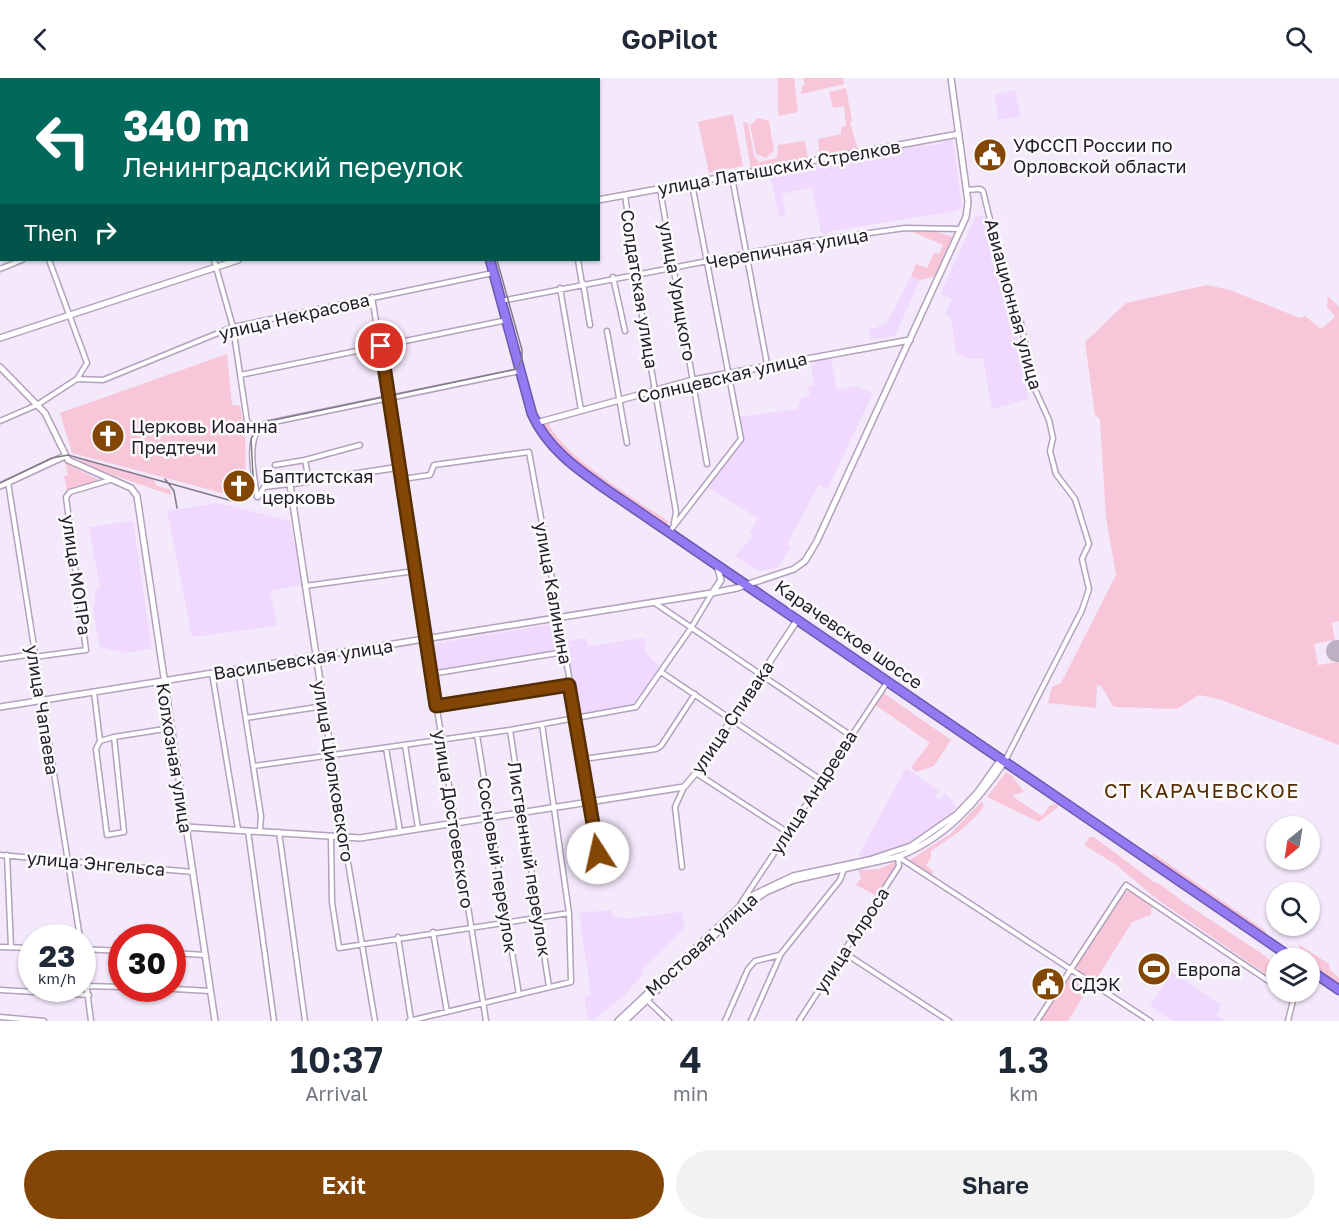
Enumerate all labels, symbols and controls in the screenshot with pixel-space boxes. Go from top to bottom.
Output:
icon: back [24,23,57,56]
text: GoPilot [621,23,718,55]
icon: search [1282,23,1315,56]
text: 340 m [123,100,249,150]
icon: left [24,102,102,180]
place label: УФССП России по Орловской области [1013,134,1186,177]
street label: улица Латышских Стрелков [656,135,902,199]
public building icon: УФССП России по Орловской области [972,137,1008,173]
text: Ленинградский переулок [123,151,464,183]
street label: Солдатская улица [617,208,663,370]
icon: right [89,216,122,249]
street label: Авиационная улица [981,216,1047,392]
text: Then [24,219,77,246]
street label: улица Урицкого [655,219,701,363]
street label: Черепичная улица [704,223,870,273]
street label: улица Некрасова [217,288,371,344]
pin [355,320,406,371]
icon: arrive [364,329,397,362]
street label: Солнцевская улица [635,347,809,407]
place label: Церковь Иоанна Предтечи [131,415,278,458]
church icon: Церковь Иоанна Предтечи [90,418,126,454]
place label: Баптистская церковь [262,465,374,508]
church icon: Баптистская церковь [221,468,257,504]
street label: улица МОПРа [58,513,96,637]
street label: улица Калинина [531,520,577,666]
street label: Карачевское шоссе [771,575,927,693]
street label: Васильевская улица [212,634,394,684]
street label: улица Чапаева [22,643,64,777]
street label: улица Спивака [686,656,778,778]
street label: улица Циолковского [309,679,359,863]
street label: Колхозная улица [152,681,198,835]
street label: улица Андреева [765,726,861,858]
street label: улица Достоевского [429,728,479,910]
street label: Лиственный переулок [504,760,556,958]
street label: Сосновый переулок [473,776,523,954]
district label: СТ КАРАЧЕВСКОЕ [1104,778,1300,802]
north arrow [1266,816,1320,870]
map controls [1266,816,1320,1002]
position arrow [566,821,630,885]
street label: улица Энгельса [26,846,166,880]
button: search [1266,882,1320,936]
street label: улица Алроса [809,883,893,997]
street label: Мостовая улица [640,888,762,1000]
speed limit sign: 30 [108,924,186,1002]
text: 23 [39,938,75,974]
button: layers [1266,948,1320,1002]
sports icon: Европа [1136,951,1172,987]
place label: Европа [1177,958,1241,980]
public building icon: СДЭК [1030,966,1066,1002]
text: km/h [38,969,76,987]
place label: СДЭК [1071,973,1121,995]
text: 10:37 [290,1038,383,1081]
text: 4 [679,1038,702,1081]
text: 1.3 [998,1038,1049,1081]
text: Arrival [305,1081,368,1105]
text: min [673,1081,708,1105]
text: km [1009,1081,1038,1105]
button: Exit [24,1150,664,1219]
button: Share [676,1150,1315,1219]

